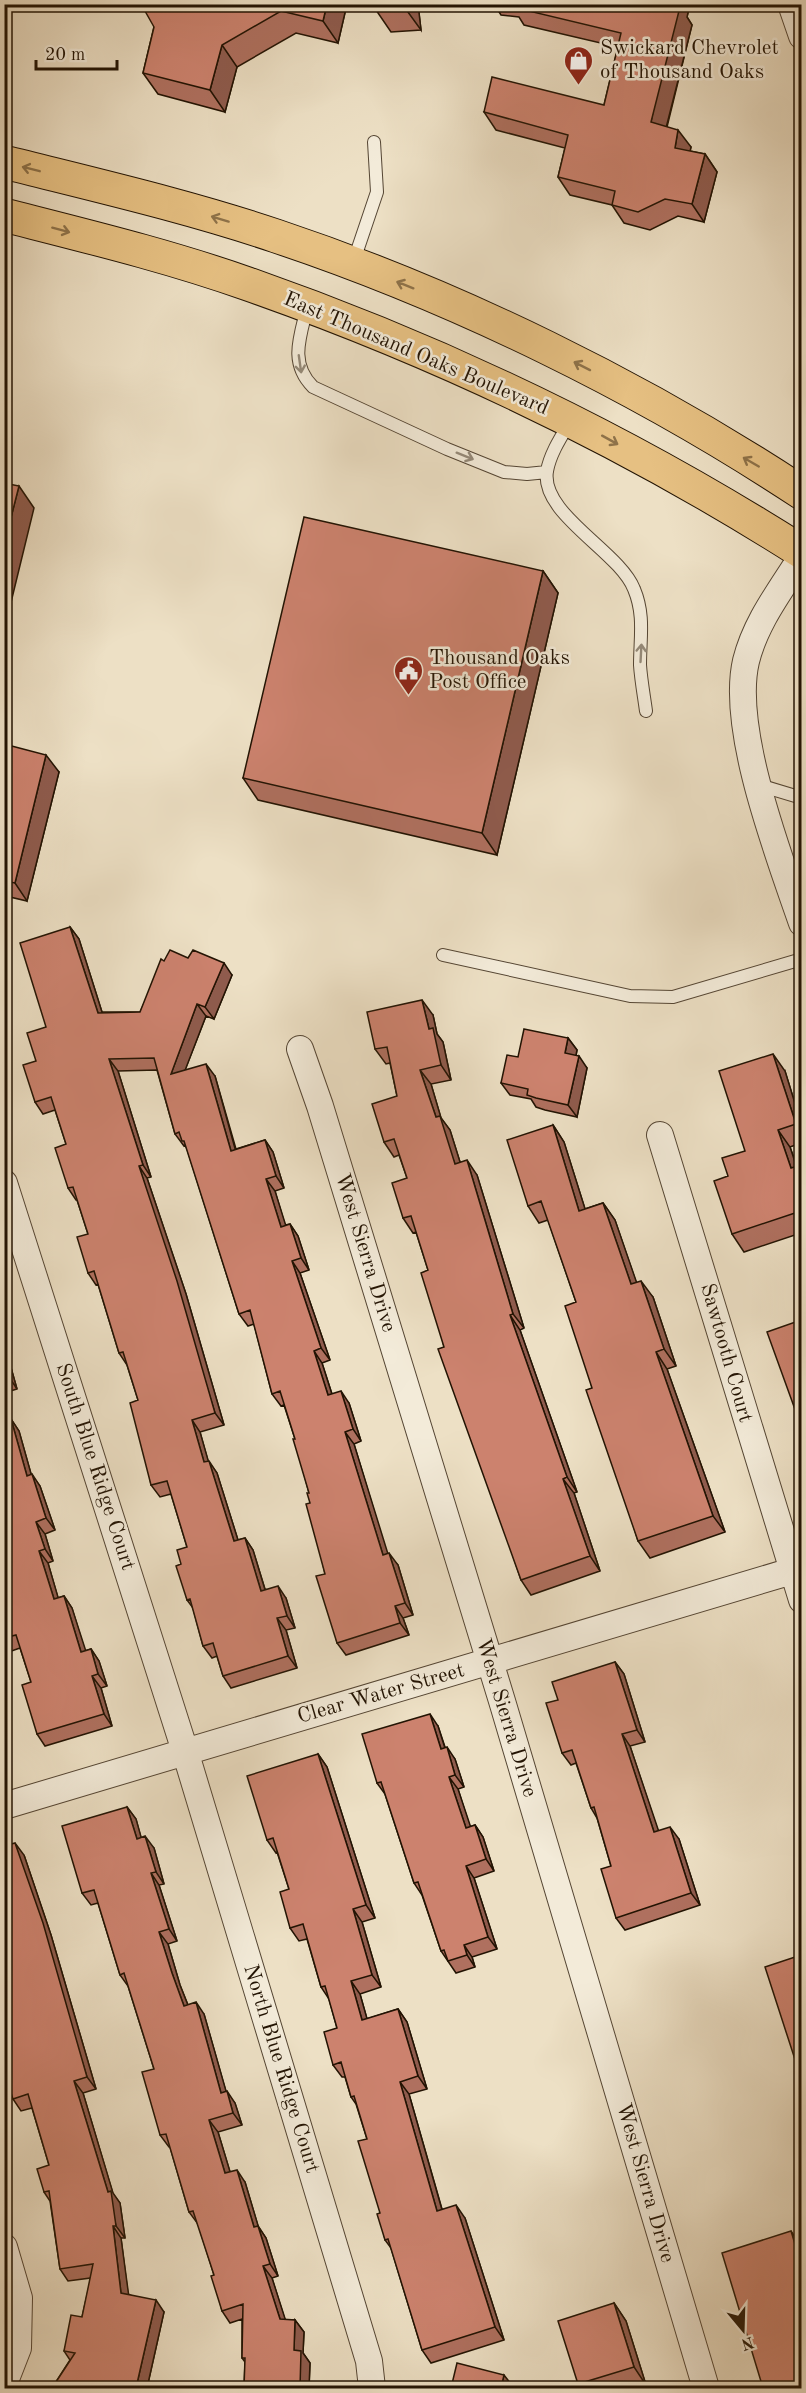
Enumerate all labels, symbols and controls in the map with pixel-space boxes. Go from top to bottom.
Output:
scale bar [36,33,117,71]
place label: Swickard Chevrolet of Thousand Oaks [600,38,779,83]
shop icon: Swickard Chevrolet of Thousand Oaks [563,44,595,86]
text: 20 m [45,46,85,64]
one-way arrow [22,162,41,174]
one-way arrow [211,213,230,224]
one-way arrow [51,224,70,236]
one-way arrow [396,279,414,290]
street label: East Thousand Oaks Boulevard [280,289,552,420]
one-way arrow [294,353,305,373]
one-way arrow [573,360,591,372]
one-way arrow [600,435,618,446]
one-way arrow [455,451,474,462]
one-way arrow [743,456,760,468]
one-way arrow [636,643,647,663]
place label: Thousand Oaks Post Office [429,648,570,693]
public building icon: Thousand Oaks Post Office [392,654,424,696]
street label: West Sierra Drive [331,1171,399,1335]
street label: Sawtooth Court [696,1281,756,1425]
street label: South Blue Ridge Court [52,1361,138,1573]
street label: West Sierra Drive [472,1636,540,1800]
street label: Clear Water Street [295,1660,467,1728]
street label: North Blue Ridge Court [239,1962,323,2176]
street label: West Sierra Drive [612,2101,678,2265]
north arrow [713,2300,773,2360]
text: N [738,2333,756,2352]

